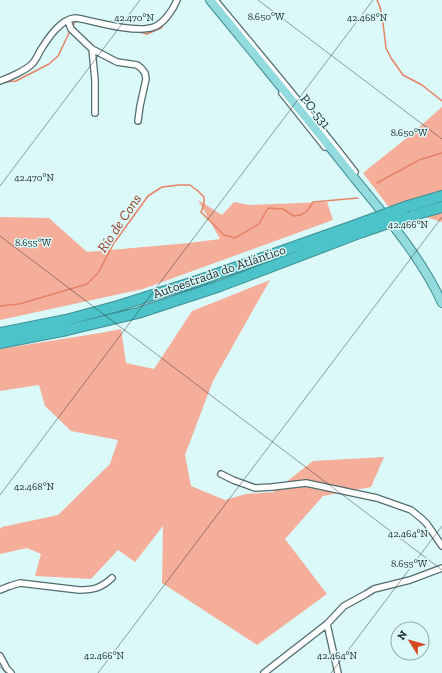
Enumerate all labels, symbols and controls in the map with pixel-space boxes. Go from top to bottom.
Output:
text: 8.650°W [248,11,285,23]
text: 42.470°N [114,12,154,24]
text: 42.468°N [347,12,388,24]
street label: PO-531 [297,91,334,131]
text: 8.650°W [391,127,428,139]
text: 42.470°N [14,172,54,184]
water label: Río de Cons [94,191,145,256]
text: 42.466°N [388,219,429,231]
text: 8.655°W [15,237,52,249]
street label: Autoestrada do Atlántico [151,242,288,301]
text: 42.468°N [14,481,55,493]
text: 42.464°N [388,528,429,540]
text: 8.655°W [391,558,428,570]
north arrow [390,621,430,661]
text: N [395,628,411,643]
text: 42.466°N [84,650,125,662]
text: 42.464°N [317,650,358,662]

